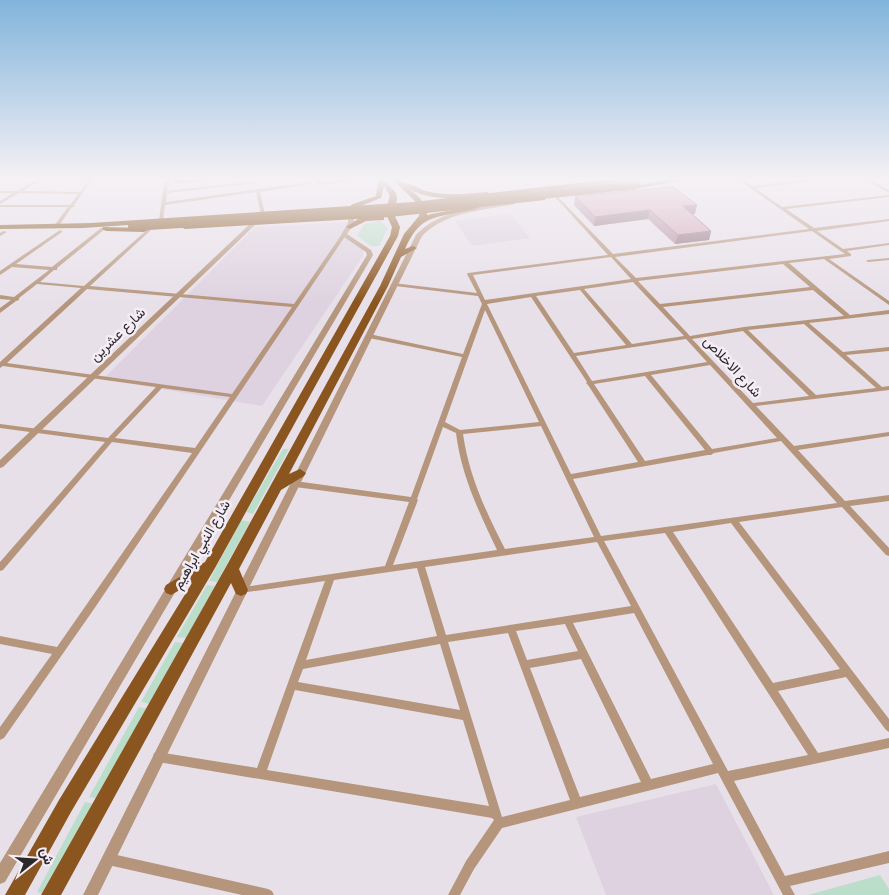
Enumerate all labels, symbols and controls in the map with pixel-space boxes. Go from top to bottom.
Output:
street label: شارع عشرين [86,303,150,367]
street label: شارع الاخلاص [698,332,766,402]
street label: شارع النبي ابراهيم [168,497,236,594]
north arrow [10,835,60,885]
text: ش [34,846,59,868]

